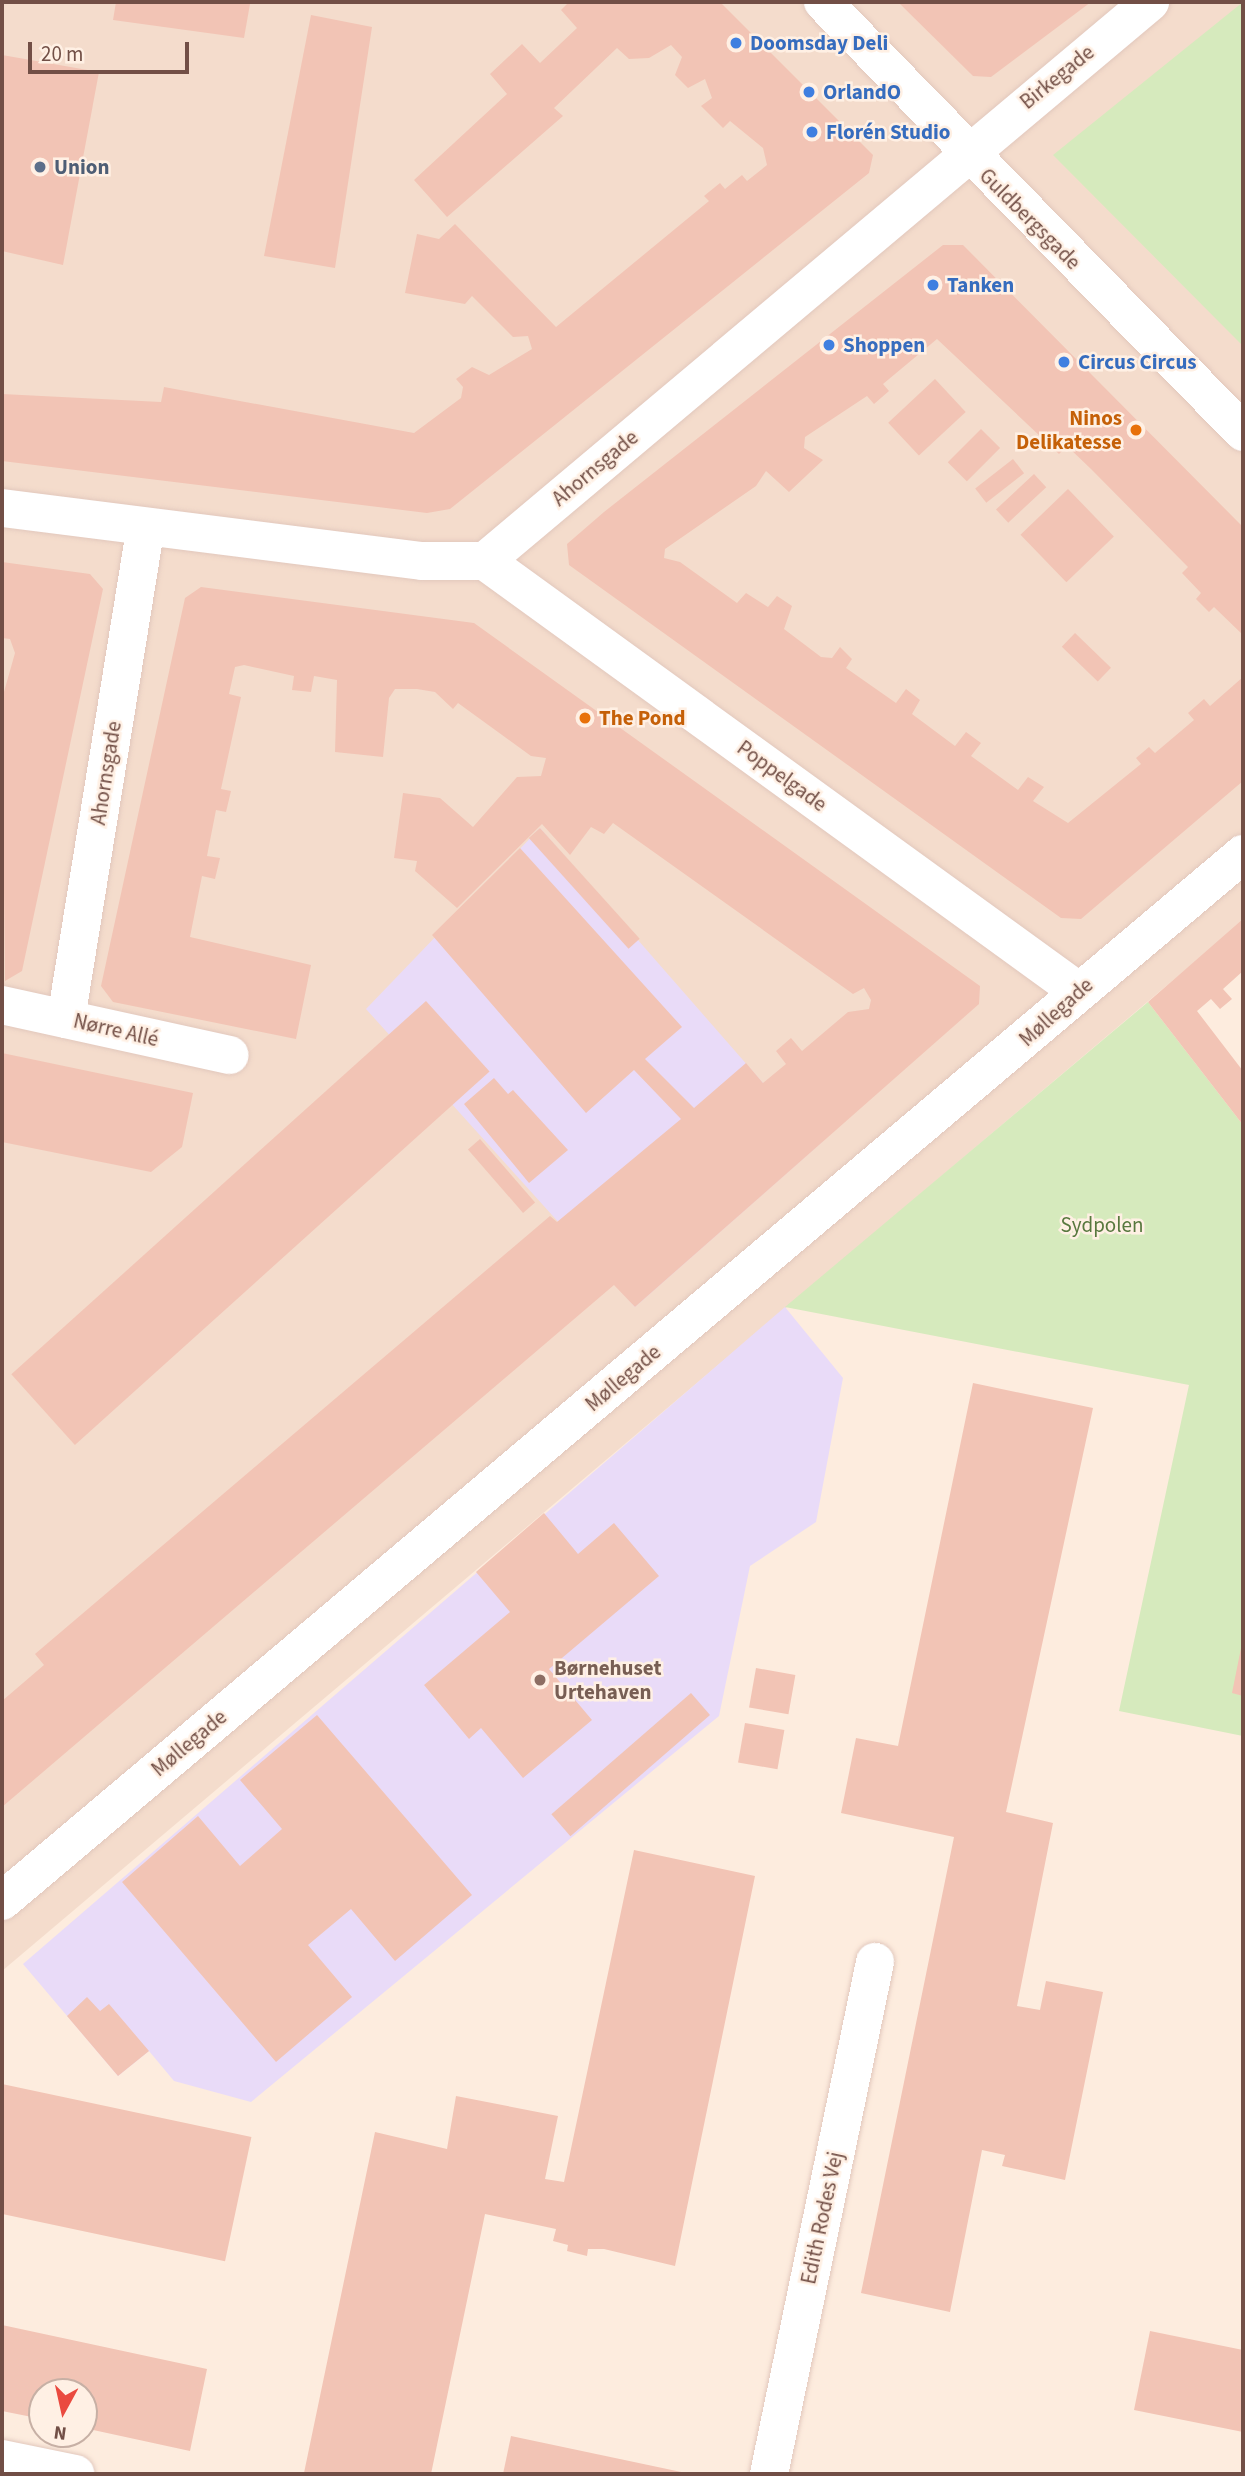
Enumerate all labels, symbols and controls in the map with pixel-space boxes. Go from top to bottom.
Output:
scale bar [32,28,192,72]
place label: Doomsday Deli [750,30,888,56]
marker: Doomsday Deli [728,35,744,51]
text: 20 m [41,39,83,69]
street label: Birkegade [1015,40,1099,114]
place label: OrlandO [823,79,901,105]
marker: OrlandO [801,84,817,100]
place label: Florén Studio [826,119,950,145]
marker: Florén Studio [804,124,820,140]
place label: Union [54,154,109,180]
marker: Union [32,159,48,175]
street label: Guldbergsgade [974,163,1086,275]
place label: Tanken [947,272,1014,298]
marker: Tanken [925,277,941,293]
place label: Shoppen [843,332,925,358]
marker: Shoppen [821,337,837,353]
place label: Circus Circus [1078,349,1197,375]
marker: Circus Circus [1056,354,1072,370]
place label: Ninos Delikatesse [1016,405,1122,455]
marker: Ninos Delikatesse [1128,422,1144,438]
street label: Ahornsgade [547,425,643,511]
place label: The Pond [599,705,686,731]
marker: The Pond [577,710,593,726]
street label: Ahornsgade [85,719,127,827]
street label: Poppelgade [732,735,832,817]
street label: Møllegade [1014,972,1098,1052]
street label: Nørre Allé [71,1008,161,1052]
park label: Sydpolen [1061,1212,1143,1238]
street label: Møllegade [580,1339,666,1417]
place label: Børnehuset Urtehaven [554,1655,662,1705]
marker: Børnehuset Urtehaven [532,1672,548,1688]
street label: Møllegade [146,1704,232,1782]
street label: Edith Rodes Vej [796,2150,848,2286]
north arrow [28,2378,98,2448]
text: N [52,2418,68,2447]

